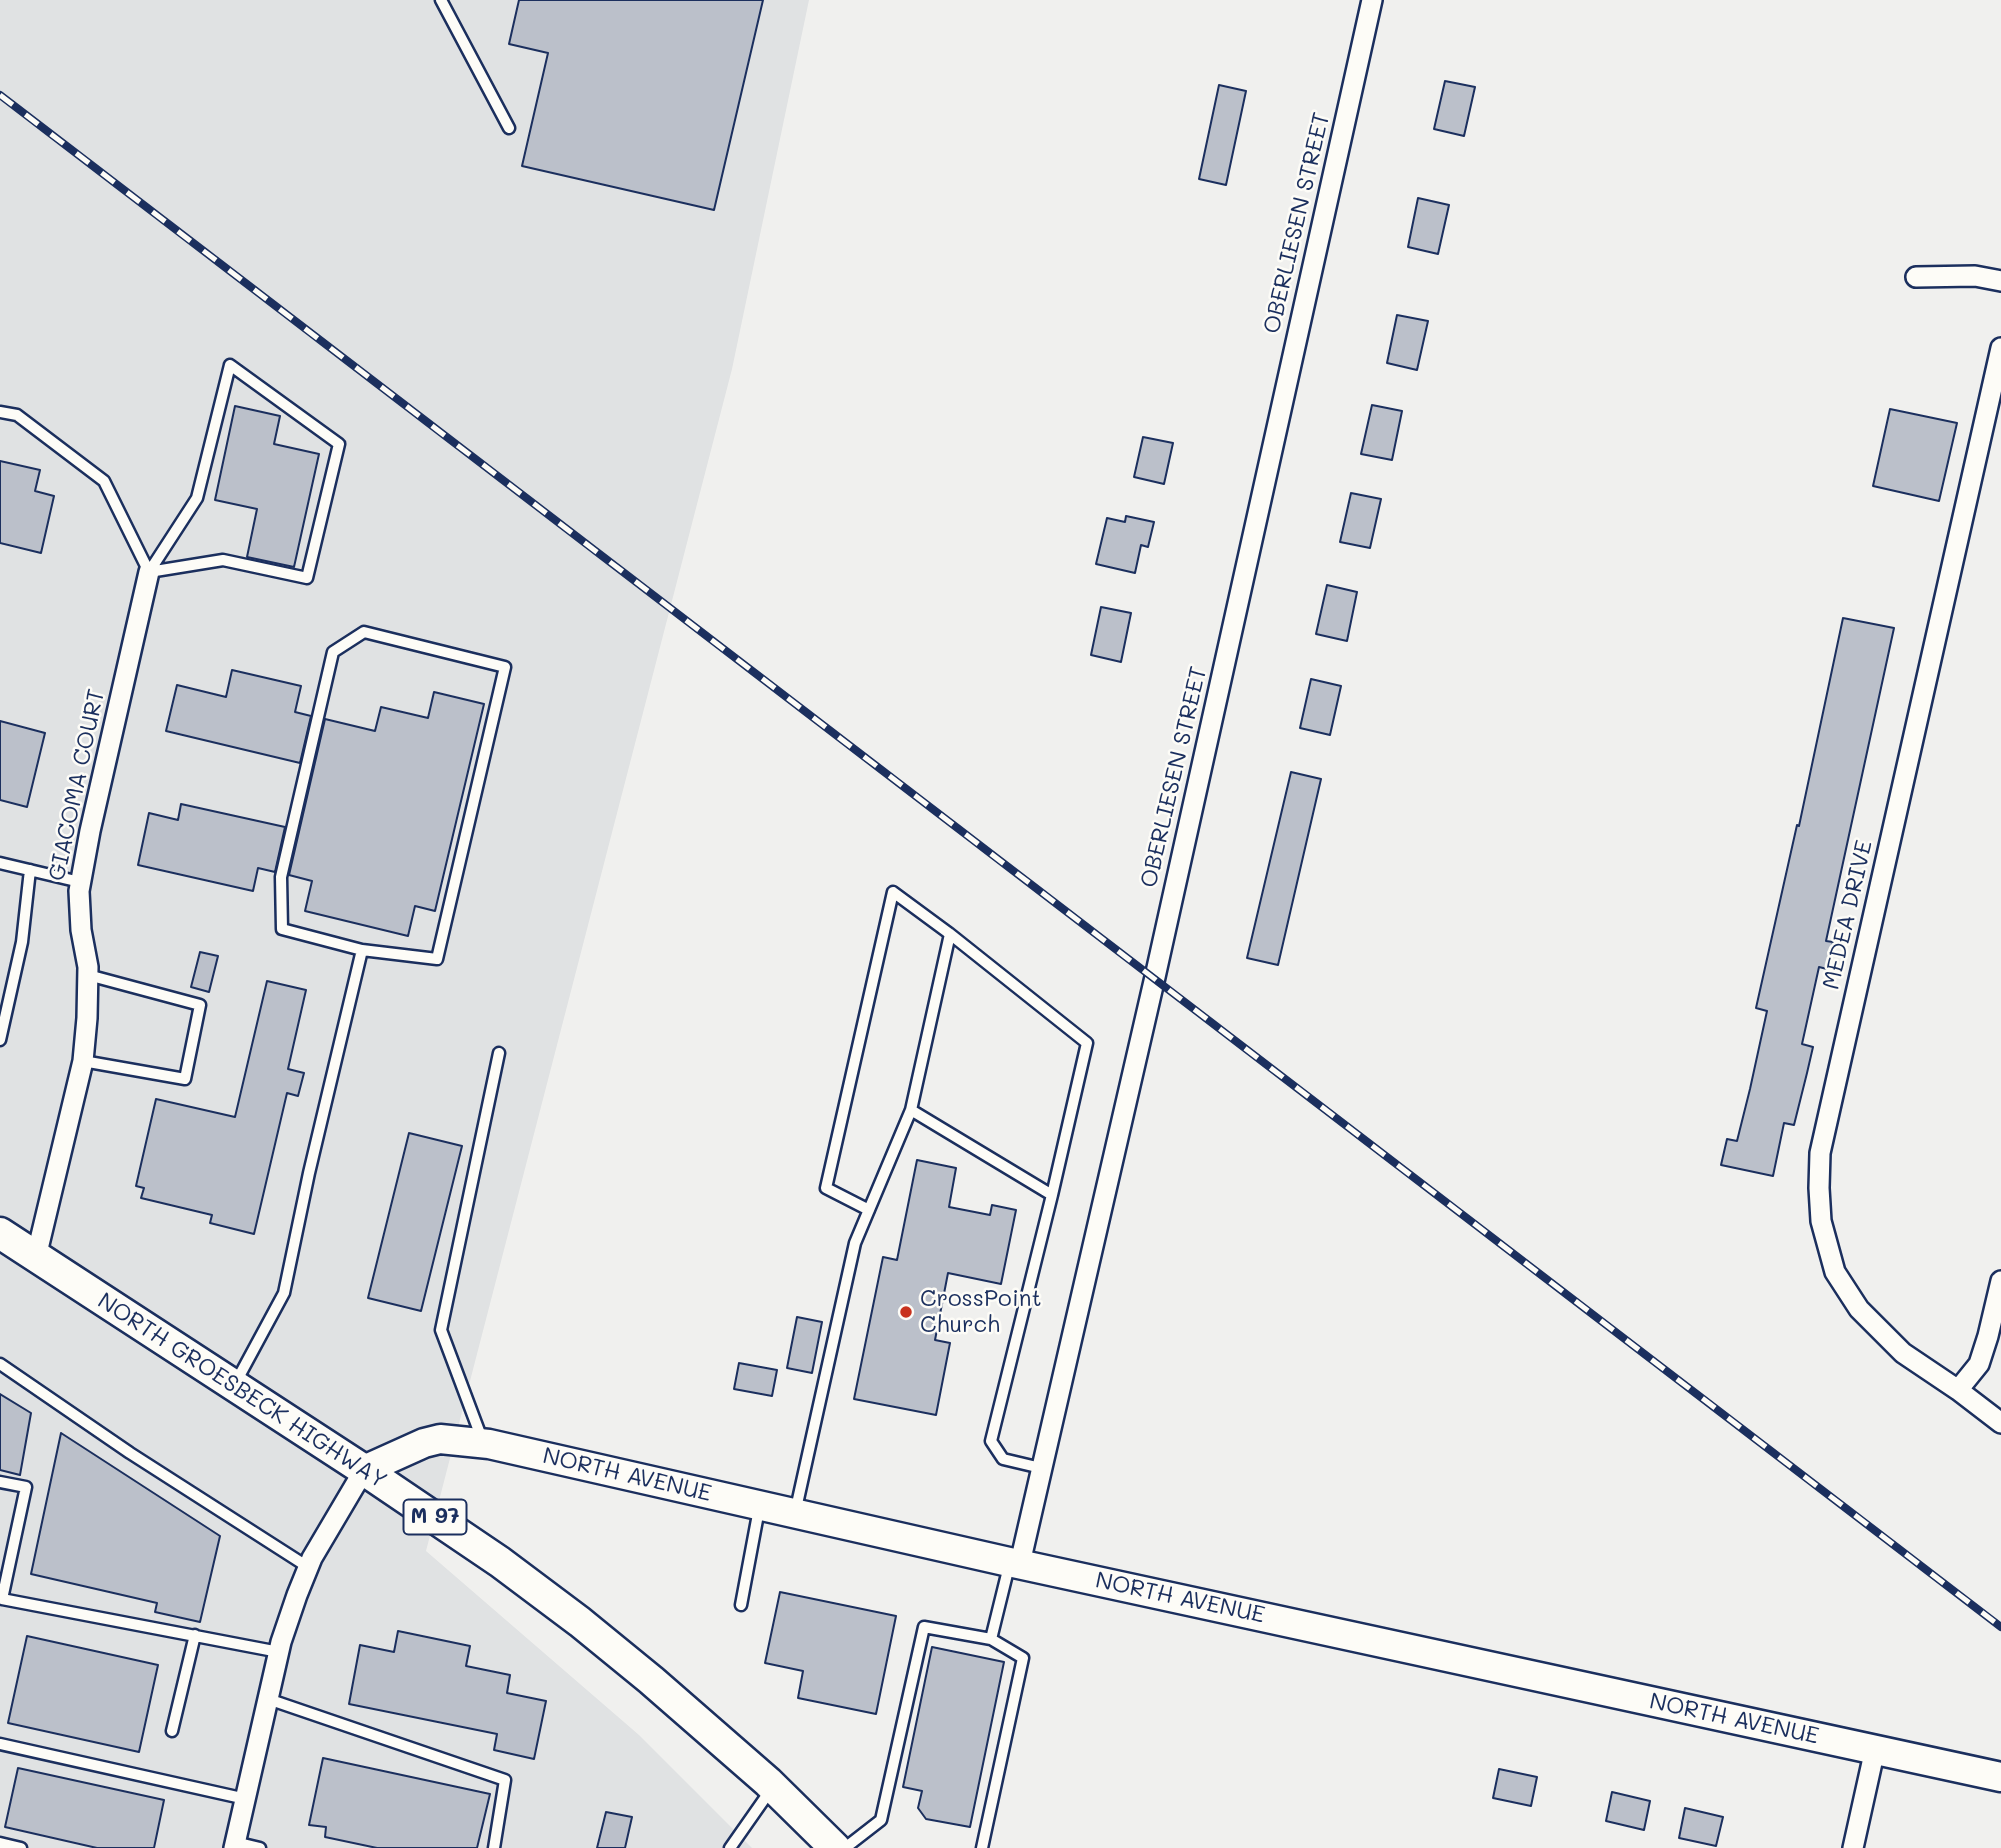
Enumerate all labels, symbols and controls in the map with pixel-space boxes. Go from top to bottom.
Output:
street label: OBERLIESEN STREET [1258,110,1336,336]
street label: OBERLIESEN STREET [1135,664,1213,890]
street label: GIACOMA COURT [43,687,111,883]
street label: MEDEA DRIVE [1817,838,1879,992]
place label: CrossPoint Church [920,1285,1042,1339]
street label: NORTH GROESBECK HIGHWAY [92,1287,392,1495]
marker: CrossPoint Church [898,1304,914,1320]
street label: NORTH AVENUE [540,1442,714,1508]
road number: M 97 [404,1500,466,1534]
street label: NORTH AVENUE [1093,1567,1267,1629]
street label: NORTH AVENUE [1647,1688,1821,1750]

